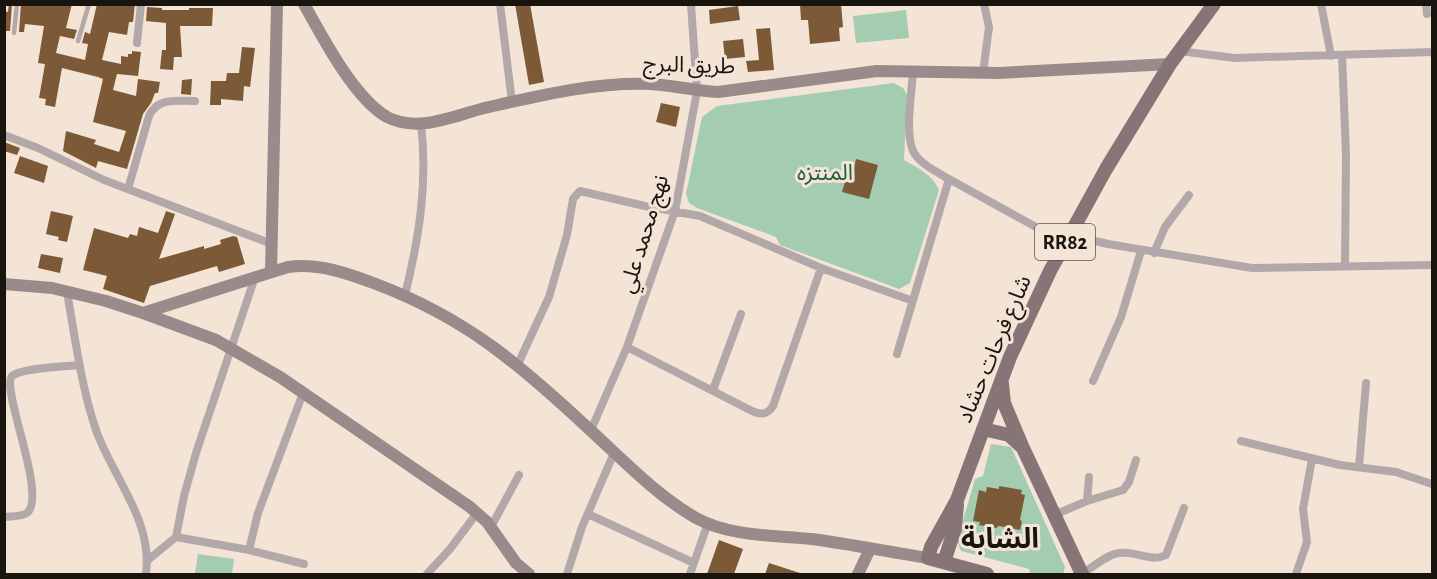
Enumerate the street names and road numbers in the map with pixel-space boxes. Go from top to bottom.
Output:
street label: طريق البرج [642,52,735,83]
street label: نهج محمد علي [616,172,677,297]
road number: RR82 [1035,224,1095,260]
street label: شارع فرحات حشاد [953,272,1040,428]

